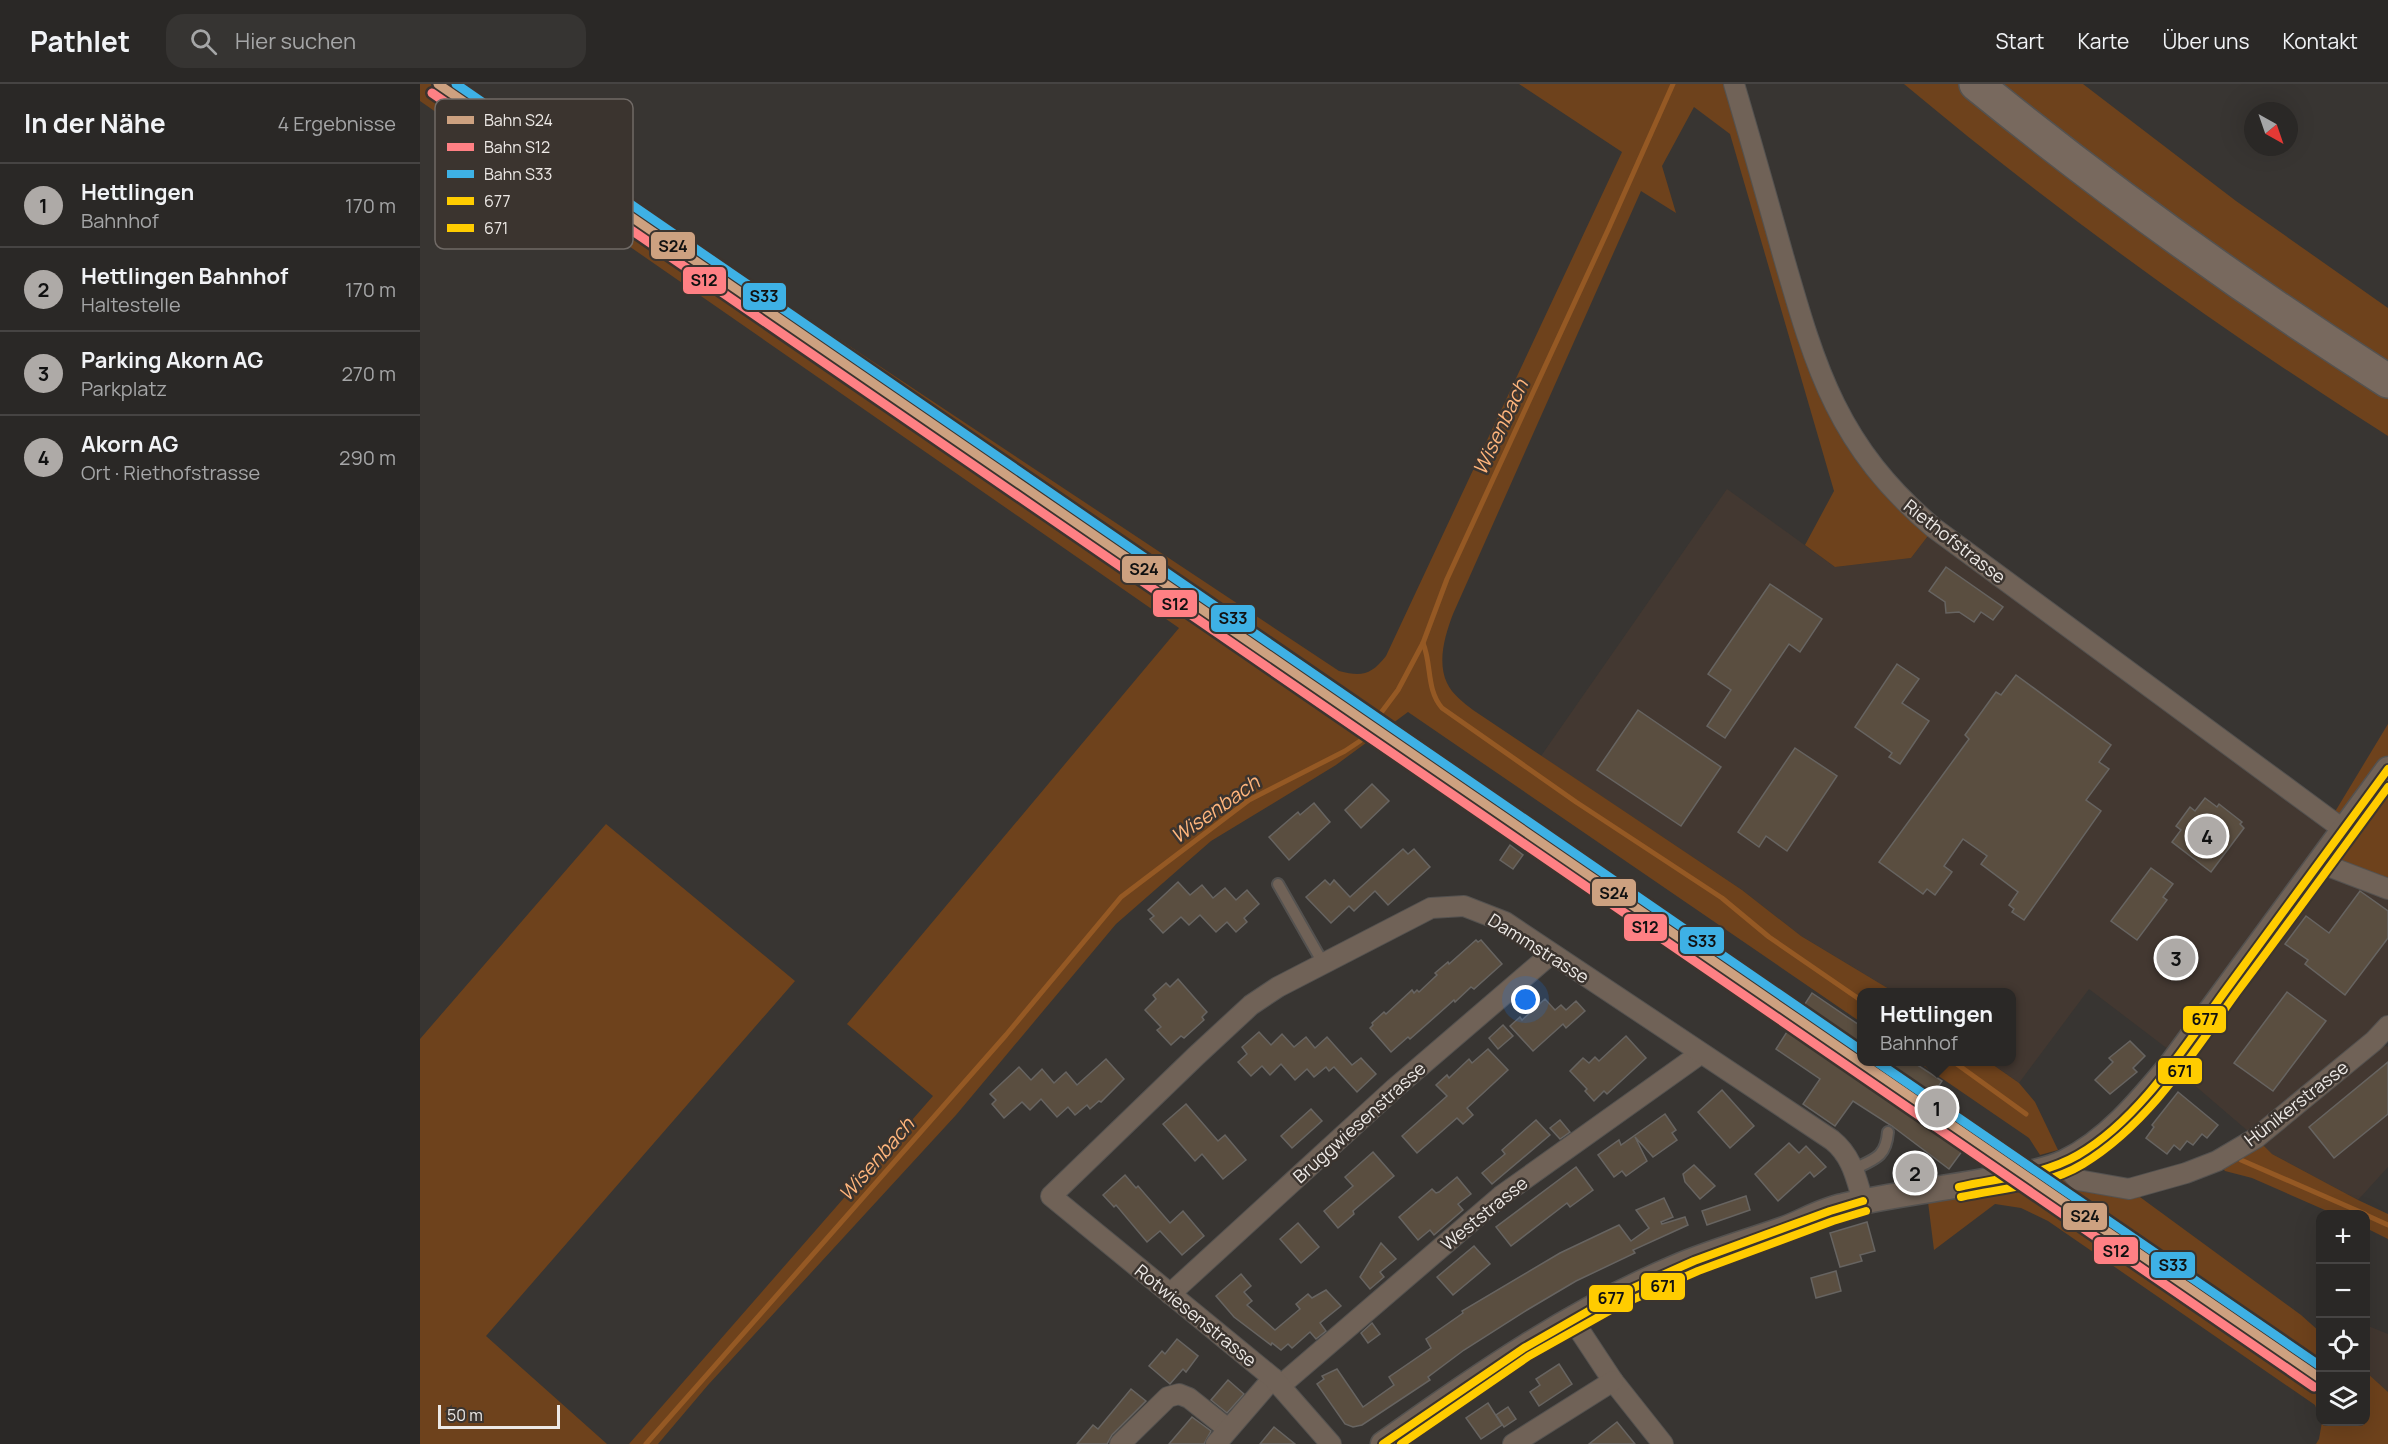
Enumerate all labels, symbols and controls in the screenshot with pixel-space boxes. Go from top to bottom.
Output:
search box [166,14,586,68]
text: Pathlet [30,22,130,60]
icon: search [187,25,220,58]
text: Hier suchen [235,26,356,56]
text: Start [1995,27,2044,55]
text: Karte [2077,27,2129,55]
text: Über uns [2162,27,2250,55]
text: Kontakt [2283,27,2358,55]
legend [435,99,633,249]
north arrow [2244,102,2298,156]
text: In der Nähe [24,105,166,141]
text: Bahn S24 [484,109,553,131]
text: 4 Ergebnisse [277,110,396,137]
text: Bahn S12 [484,136,550,158]
text: Bahn S33 [484,163,552,185]
text: Hettlingen [81,177,194,207]
text: 677 [484,190,510,212]
text: 1 [39,192,48,219]
text: 170 m [345,192,396,219]
text: Bahnhof [81,207,159,234]
text: 671 [484,217,508,239]
line badge: S24 [650,231,696,260]
text: S24 [658,235,688,257]
text: Hettlingen Bahnhof [81,261,288,291]
line badge: S12 [682,266,727,295]
text: S12 [690,269,718,291]
text: 2 [38,276,49,303]
text: 170 m [345,276,396,303]
line badge: S33 [742,282,787,311]
text: S33 [749,285,779,307]
text: Haltestelle [81,291,181,318]
text: Parking Akorn AG [81,345,263,375]
text: 3 [38,360,49,387]
text: 270 m [341,360,396,387]
water label: Wisenbach [1466,374,1534,479]
text: Parkplatz [81,375,167,402]
text: Akorn AG [81,429,178,459]
text: 4 [37,444,50,471]
text: 290 m [339,444,396,471]
text: Ort · Riethofstrasse [81,459,260,486]
street label: Riethofstrasse [1899,494,2011,588]
line badge: S24 [1121,555,1167,584]
text: S24 [1129,558,1159,580]
line badge: S12 [1152,589,1198,618]
text: S12 [1161,593,1189,615]
line badge: S33 [1210,604,1256,633]
text: S33 [1218,607,1248,629]
water label: Wisenbach [1165,768,1266,849]
pin: 4 [2188,814,2226,858]
line badge: S24 [1591,878,1637,907]
text: S24 [1599,882,1629,904]
street label: Dammstrasse [1484,907,1594,989]
line badge: S12 [1623,913,1668,942]
text: S12 [1631,916,1659,938]
line badge: S33 [1679,926,1725,955]
text: S33 [1687,930,1717,952]
pin: 3 [2156,936,2196,980]
your location [1511,985,1540,1014]
popup [1857,988,2016,1066]
text: Hettlingen [1880,999,1993,1029]
line badge: 677 [2182,1005,2227,1034]
text: 677 [2191,1008,2219,1030]
text: Bahnhof [1880,1029,1958,1056]
street label: Hünikerstrasse [2239,1055,2353,1151]
street label: Bruggwiesenstrasse [1288,1056,1430,1188]
line badge: 671 [2157,1057,2203,1085]
text: 671 [2167,1060,2193,1082]
pin: 1 [1918,1086,1957,1130]
water label: Wisenbach [832,1111,921,1207]
pin: 2 [1896,1150,1934,1196]
street label: Weststrasse [1436,1171,1532,1255]
line badge: S24 [2062,1202,2108,1231]
text: S24 [2070,1205,2100,1227]
map controls [2316,1210,2370,1426]
button: + [2316,1210,2370,1264]
line badge: S12 [2093,1236,2139,1265]
text: S12 [2102,1240,2130,1262]
line badge: S33 [2150,1251,2196,1279]
text: S33 [2158,1254,2188,1276]
street label: Rotwiesenstrasse [1130,1258,1262,1372]
button: − [2316,1264,2370,1318]
line badge: 671 [1640,1272,1686,1301]
text: 671 [1650,1275,1676,1297]
line badge: 677 [1588,1284,1634,1313]
text: 677 [1597,1287,1625,1309]
button: locate [2316,1318,2370,1372]
button: layers [2316,1372,2370,1426]
scale bar [438,1402,560,1430]
text: 50 m [447,1404,483,1426]

